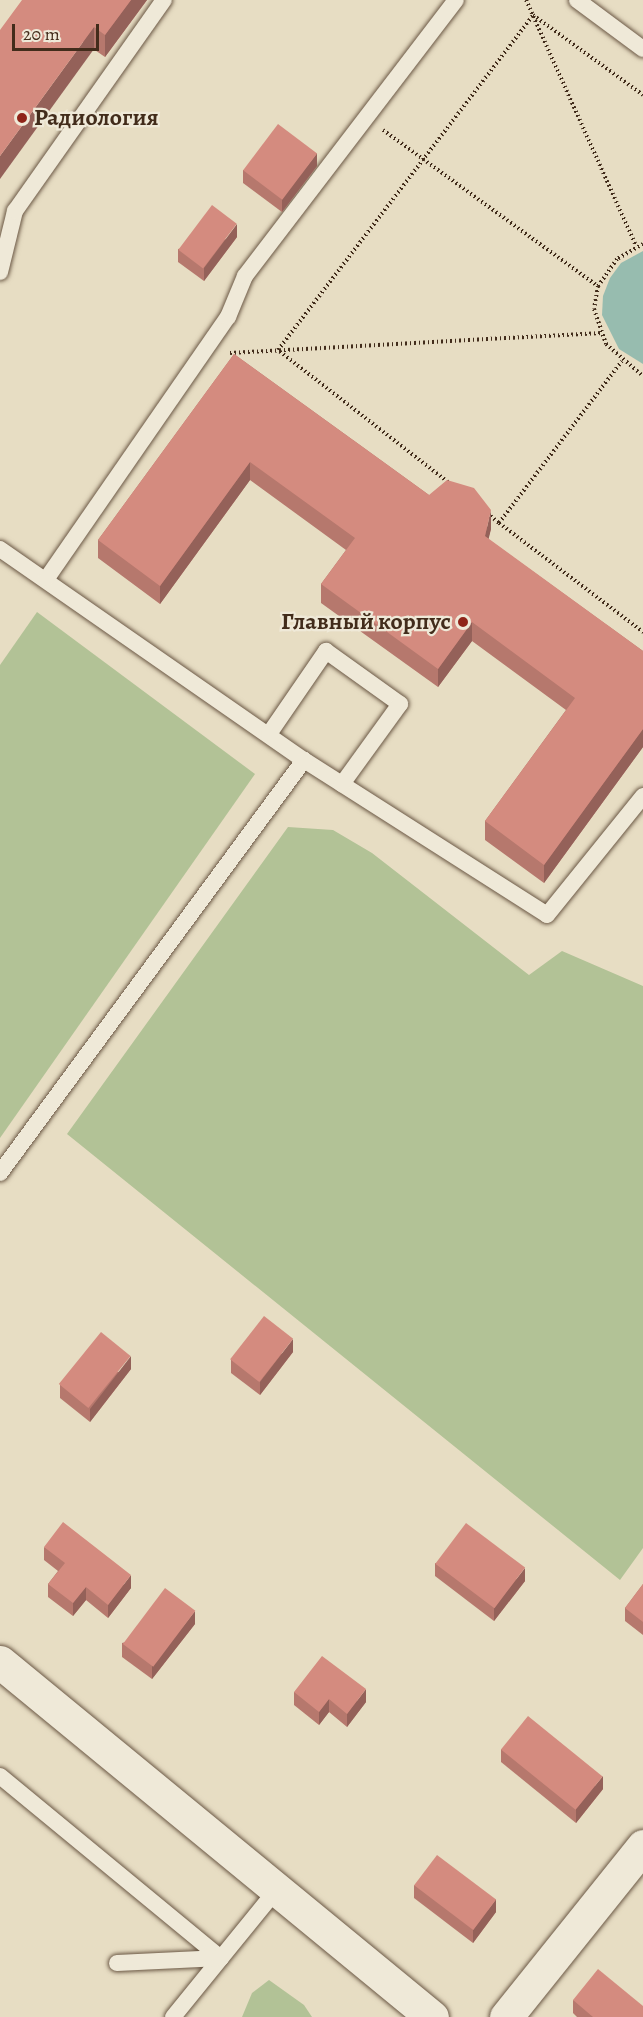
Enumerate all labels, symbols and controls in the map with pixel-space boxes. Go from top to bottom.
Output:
scale bar [15,12,102,50]
text: 20 m [23,22,60,46]
place label: Радиология [34,104,159,132]
marker: Радиология [15,111,29,125]
place label: Главный корпус [281,608,451,636]
marker: Главный корпус [456,615,470,629]

